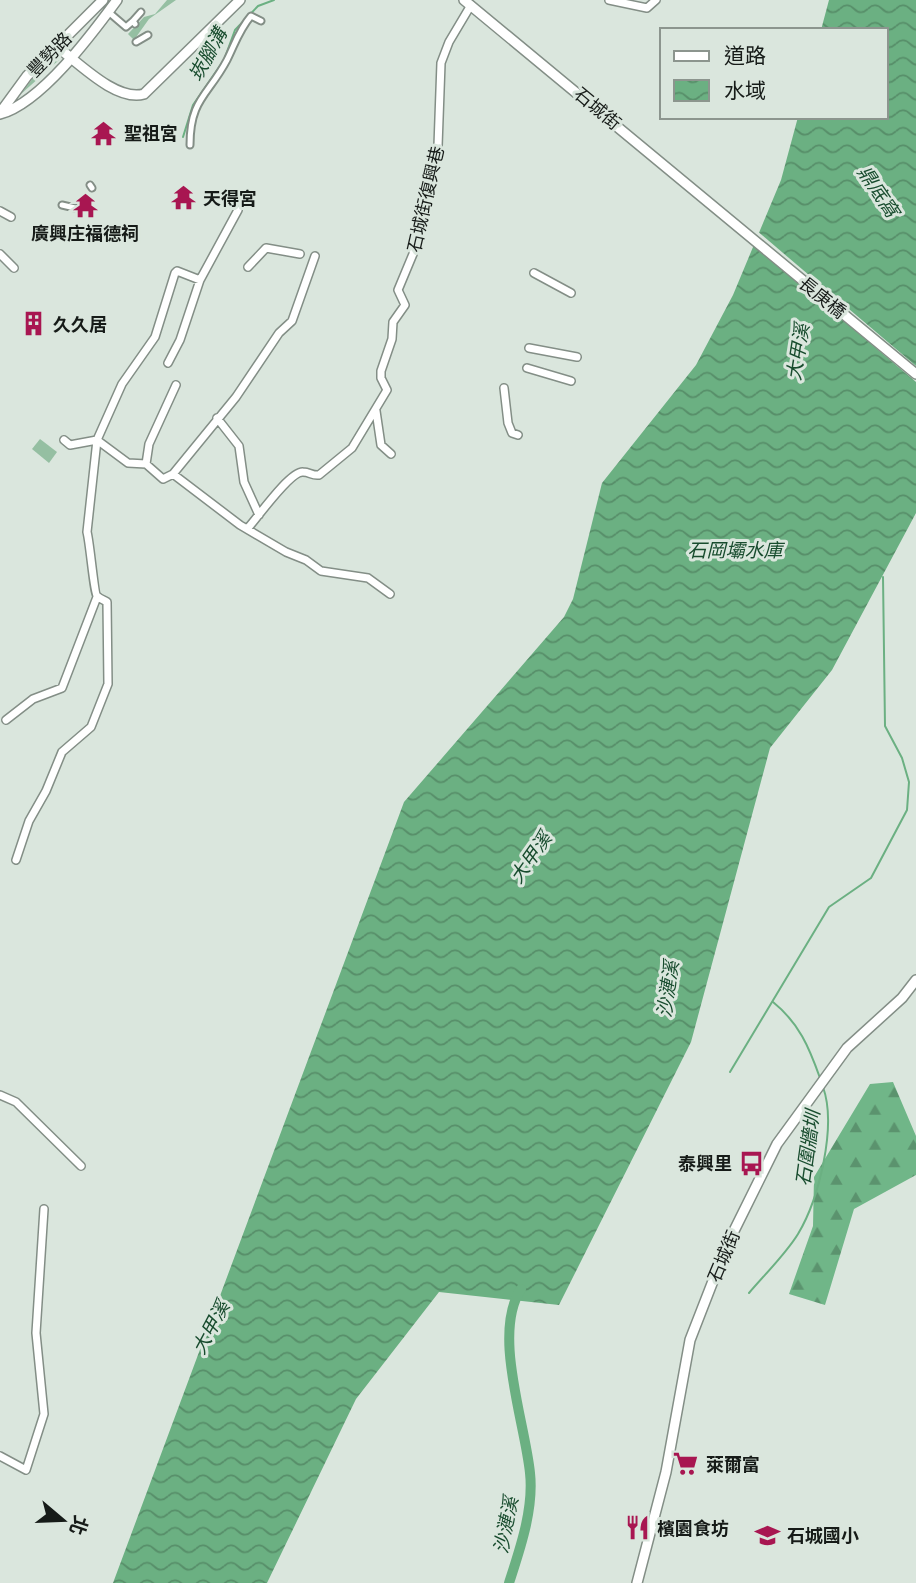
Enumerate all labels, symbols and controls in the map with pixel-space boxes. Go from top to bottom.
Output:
water label: 崁腳溝 [183,21,232,85]
street label: 豐勢路 [22,27,76,81]
legend [660,28,888,119]
text: 道路 [724,42,766,67]
text: 水域 [724,77,766,102]
street label: 石城街 [570,82,626,134]
temple icon: 聖祖宮 [90,119,118,147]
place label: 聖祖宮 [124,122,178,144]
street label: 石城街復興巷 [402,144,448,254]
water label: 鼎底窩 [854,161,906,224]
temple icon: 天得宮 [169,184,197,212]
place label: 天得宮 [203,187,257,209]
temple icon: 廣興庄福德祠 [71,192,99,220]
place label: 廣興庄福德祠 [31,222,139,244]
street label: 長庚橋 [795,271,851,323]
building icon: 久久居 [19,310,47,338]
place label: 久久居 [53,313,107,335]
water label: 大甲溪 [781,319,813,382]
water label: 石岡壩水庫 [687,538,785,561]
water label: 大甲溪 [504,825,557,887]
water label: 沙漣溪 [652,956,683,1019]
water label: 石圍牆圳 [790,1106,824,1187]
bus stop icon: 泰興里 [738,1149,766,1177]
place label: 泰興里 [678,1152,732,1174]
street label: 石城街 [702,1227,744,1285]
water label: 大甲溪 [186,1294,235,1358]
supermarket icon: 萊爾富 [672,1450,700,1478]
place label: 萊爾富 [706,1453,760,1475]
north arrow [28,1485,98,1555]
water label: 沙漣溪 [488,1492,522,1555]
text: 北 [66,1513,94,1538]
restaurant icon: 檳園食坊 [623,1514,651,1542]
place label: 檳園食坊 [657,1517,729,1539]
school or university icon: 石城國小 [753,1521,781,1549]
place label: 石城國小 [787,1524,859,1546]

